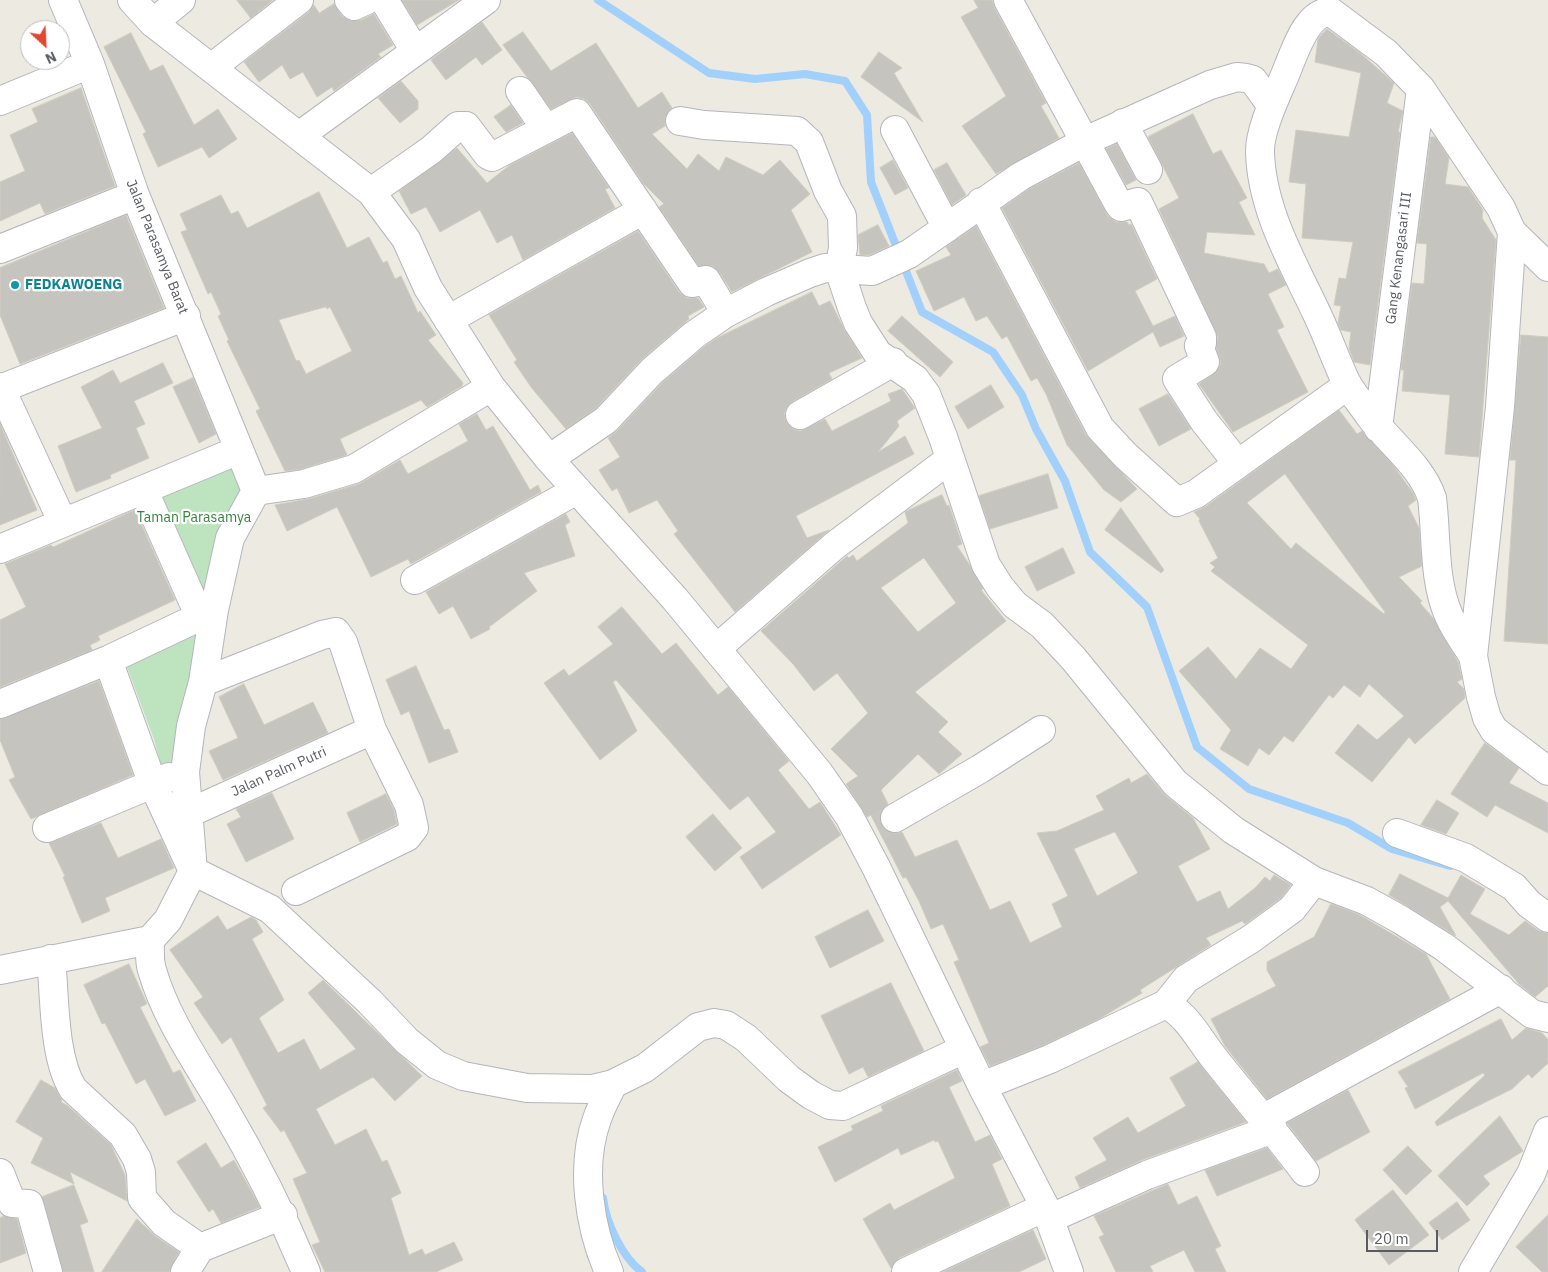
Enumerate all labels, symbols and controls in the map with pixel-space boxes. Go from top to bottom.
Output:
north arrow [20,20,70,70]
text: N [43,47,59,68]
street label: Jalan Parasamya Barat [122,177,192,317]
street label: Gang Kenangasari III [1383,191,1415,325]
place label: FEDKAWOENG [25,277,122,293]
marker: FEDKAWOENG [9,279,21,291]
park label: Taman Parasamya [137,510,251,526]
street label: Jalan Palm Putri [229,744,329,800]
scale bar [1368,1220,1440,1252]
text: 20 m [1374,1229,1409,1248]

